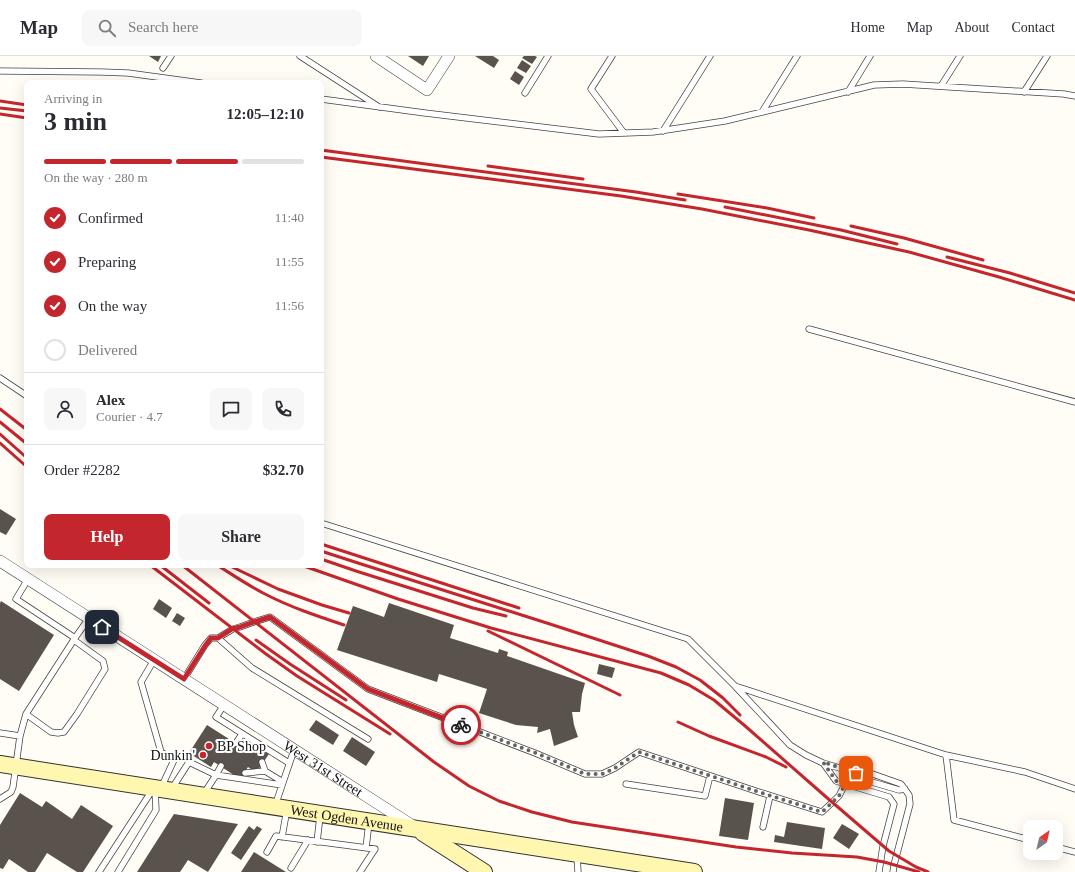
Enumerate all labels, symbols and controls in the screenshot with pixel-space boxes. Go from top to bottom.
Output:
search box [82,10,362,46]
text: Map [20,17,58,38]
icon: search [96,17,118,39]
text: Search here [128,19,198,35]
text: Home [851,20,885,35]
text: Map [907,20,932,35]
text: About [954,20,989,35]
text: Contact [1011,20,1055,35]
text: Arriving in [44,91,102,106]
text: 12:05–12:10 [227,106,304,122]
text: 3 min [44,107,107,136]
text: On the way · 280 m [44,170,148,185]
icon: check [44,207,66,229]
text: Confirmed [78,210,143,226]
text: 11:40 [275,210,304,225]
icon: check [44,251,66,273]
text: Preparing [78,254,136,270]
text: 11:55 [275,254,304,269]
icon: check [44,295,66,317]
text: On the way [78,298,147,314]
text: 11:56 [275,298,304,313]
text: Delivered [78,342,137,358]
button: person [44,388,86,430]
button: chat [210,388,252,430]
button: phone [262,388,304,430]
text: Alex [96,392,125,408]
text: Courier · 4.7 [96,409,163,424]
text: Order #2282 [44,462,120,478]
text: $32.70 [263,462,304,478]
button: Help [44,514,170,560]
button: Share [178,514,304,560]
pin [85,610,119,644]
icon: home [91,616,113,638]
courier [441,705,481,745]
icon: bike [450,714,472,736]
street label: West 31st Street [281,738,365,800]
place label: BP Shop [217,739,266,754]
marker: BP Shop [204,741,214,751]
place label: Dunkin' [150,748,195,763]
marker: Dunkin' [198,750,208,760]
pin [839,756,873,790]
icon: bag [845,762,867,784]
street label: West Ogden Avenue [289,802,404,835]
north arrow [1023,820,1063,860]
map controls [1023,820,1063,860]

